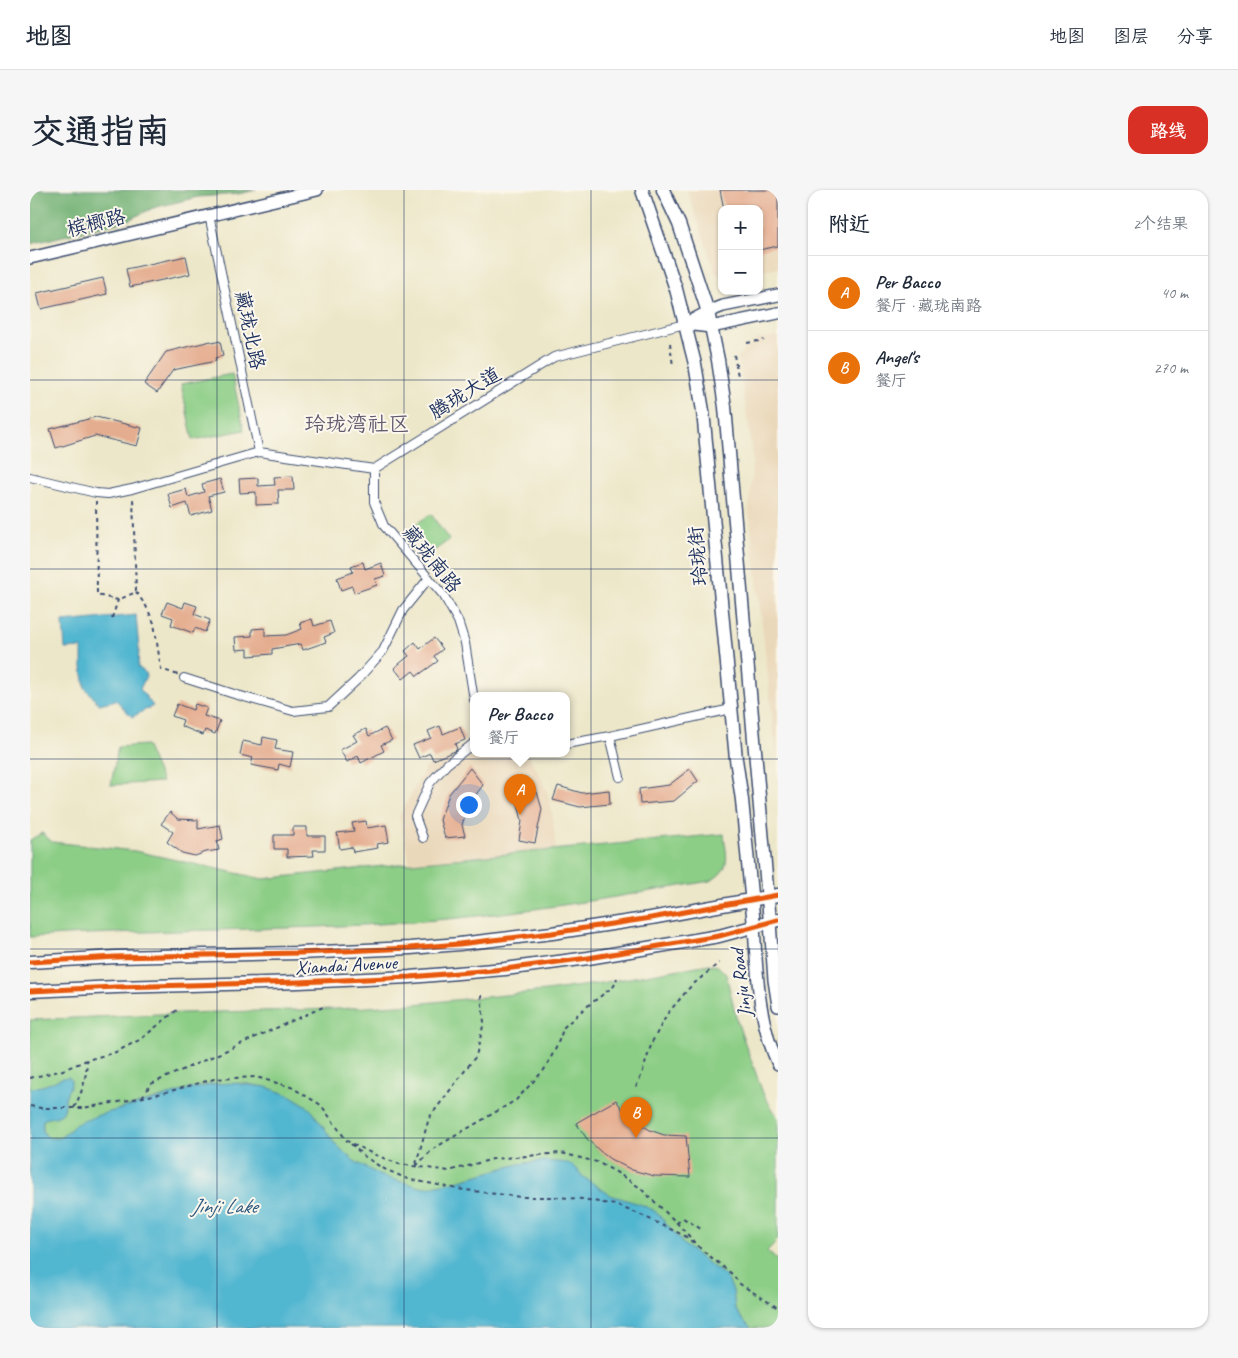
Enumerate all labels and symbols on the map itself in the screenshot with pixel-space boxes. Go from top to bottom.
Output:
street label: 槟榔路 [64,203,129,242]
street label: 藏珑北路 [229,288,271,373]
street label: 腾珑大道 [424,361,506,425]
district label: 玲珑湾社区 [305,411,410,437]
street label: 藏珑南路 [397,520,468,599]
street label: 玲珑街 [683,525,713,587]
pin: A [504,774,536,815]
your location [456,792,482,818]
street label: Jinju Road [724,944,758,1020]
street label: Xiandai Avenue [294,950,399,980]
pin: B [620,1097,652,1138]
water label: Jinji Lake [189,1193,260,1219]

